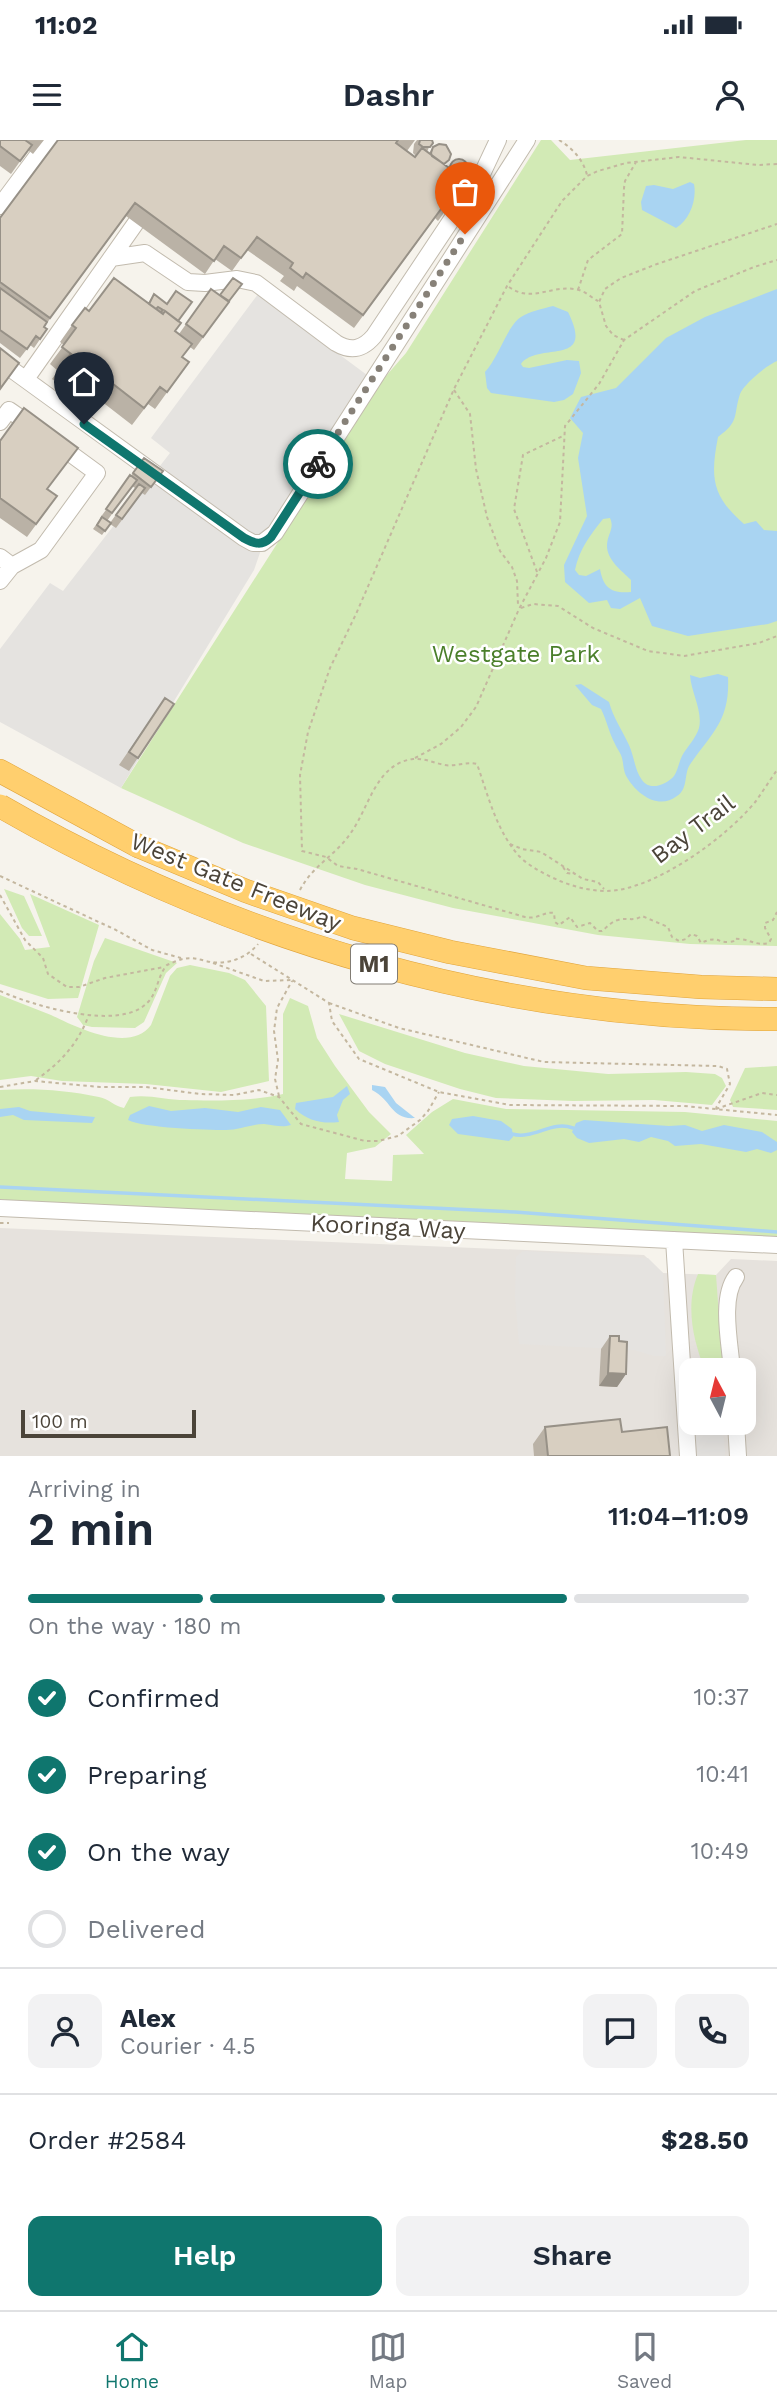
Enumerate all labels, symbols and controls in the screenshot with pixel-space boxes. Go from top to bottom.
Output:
text: 11:02 [35,10,98,40]
icon: menu [28,76,66,114]
text: Dashr [343,76,434,114]
icon: person [711,76,749,114]
pin [435,162,495,234]
icon: bag [446,173,484,211]
pin [54,352,114,424]
icon: home [65,363,103,401]
courier [283,429,353,499]
icon: bike [299,445,337,483]
park label: Westgate Park [432,640,601,668]
street label: Bay Trail [646,788,741,870]
street label: West Gate Freeway [126,827,346,937]
road number: M1 [351,944,397,984]
street label: Kooringa Way [310,1209,467,1245]
north arrow [679,1358,756,1435]
map controls [679,1358,756,1435]
scale bar [21,1407,196,1439]
text: 100 m [32,1410,88,1433]
text: Arriving in [28,1476,141,1503]
text: 11:04–11:09 [608,1501,749,1531]
text: 2 min [28,1502,154,1556]
text: On the way · 180 m [28,1613,241,1640]
icon: check [28,1679,66,1717]
text: Confirmed [87,1683,220,1713]
text: 10:37 [694,1684,749,1711]
icon: check [28,1756,66,1794]
text: Preparing [87,1760,207,1790]
text: 10:41 [696,1761,749,1788]
icon: check [28,1833,66,1871]
text: On the way [87,1837,230,1867]
text: 10:49 [691,1838,749,1865]
text: Delivered [87,1914,206,1944]
button: person [28,1994,102,2068]
button: chat [583,1994,657,2068]
button: phone [675,1994,749,2068]
text: Alex [120,2003,176,2033]
text: Courier · 4.5 [120,2033,256,2060]
text: Order #2584 [28,2125,187,2155]
text: $28.50 [661,2125,749,2155]
button: Help [28,2216,382,2296]
button: Share [396,2216,749,2296]
tab: Home [105,2328,159,2393]
tab: Map [369,2328,407,2393]
tab: Saved [617,2328,672,2393]

